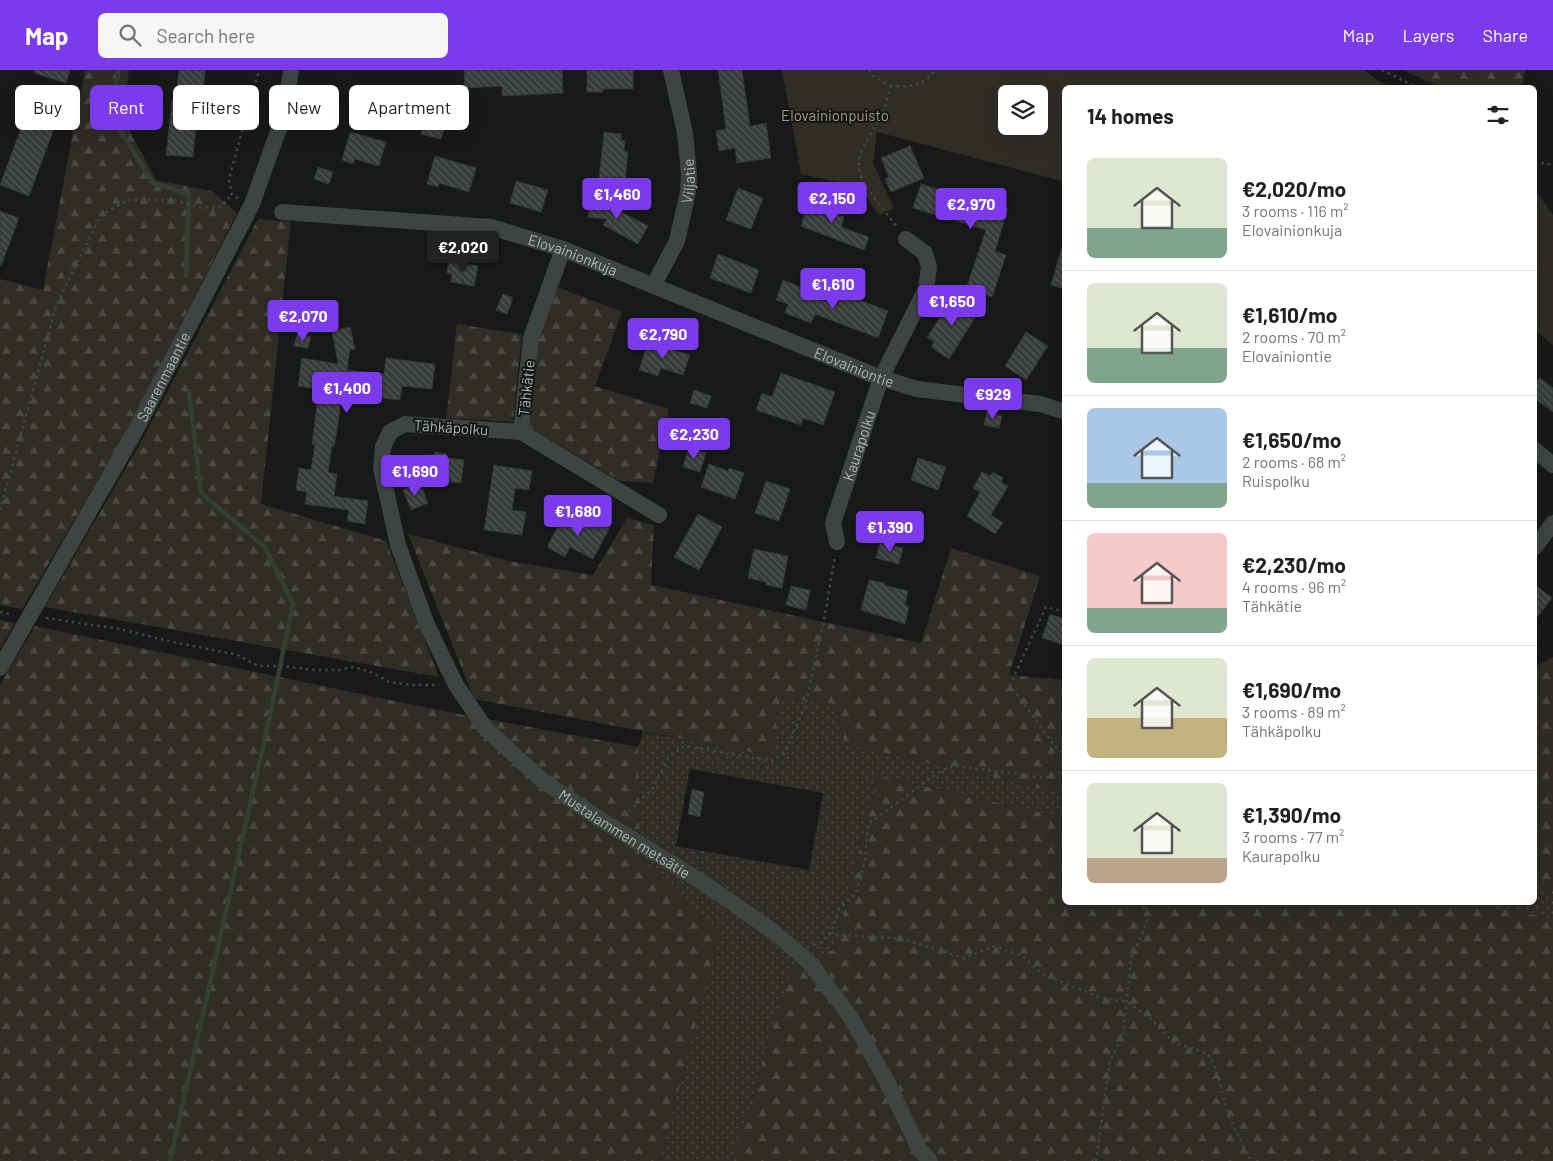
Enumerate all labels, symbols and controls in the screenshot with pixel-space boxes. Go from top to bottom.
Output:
search box [98,13,448,58]
text: Map [25,21,68,50]
icon: search [116,21,144,49]
text: Search here [156,24,255,47]
text: Map [1342,24,1374,46]
text: Layers [1402,24,1455,46]
text: Share [1483,24,1528,46]
chip: Buy [15,85,80,130]
chip: Rent [90,85,163,130]
chip: Filters [173,85,259,130]
chip: New [269,85,339,130]
chip: Apartment [349,85,469,130]
map controls [998,85,1048,135]
button: layers [998,85,1048,135]
icon: filters [1484,101,1512,129]
text: 14 homes [1087,103,1174,128]
park label: Elovainionpuisto [781,106,889,124]
street label: Viljatie [677,158,698,205]
text: €2,020/mo [1242,176,1346,201]
pin: €1,460 [576,178,658,220]
icon: home [1127,178,1187,238]
pin: €2,150 [791,182,873,224]
text: €1,460 [593,184,641,203]
text: €2,150 [809,188,855,207]
pin: €2,970 [930,188,1012,230]
text: €2,970 [947,194,995,213]
text: 3 rooms · 116 m² [1242,201,1348,220]
text: Elovainionkuja [1242,220,1342,239]
pin: €2,020 [422,230,504,273]
street label: Elovainionkuja [526,230,620,279]
text: €2,020 [438,237,488,256]
pin: €1,610 [792,268,874,310]
text: €1,610 [811,274,855,293]
pin: €1,650 [911,284,993,327]
text: €1,650 [929,291,975,310]
pin: €2,070 [262,300,344,342]
text: €1,610/mo [1242,302,1337,327]
icon: home [1127,303,1187,363]
text: €2,070 [278,306,328,325]
pin: €2,790 [622,318,704,360]
text: €2,790 [639,324,687,343]
text: 2 rooms · 70 m² [1242,327,1346,346]
street label: Saarenmaantie [132,329,194,425]
street label: Elovainiontie [812,343,896,390]
text: Elovainiontie [1242,346,1332,365]
street label: Tähkätie [514,359,538,417]
pin: €1,400 [306,372,388,414]
text: €1,400 [323,378,371,397]
pin: €929 [963,378,1023,420]
text: €929 [975,384,1011,403]
street label: Kaurapolku [839,408,879,483]
street label: Tähkäpolku [413,415,489,439]
pin: €2,230 [653,418,735,460]
text: €2,230 [669,424,719,443]
text: €1,650/mo [1242,427,1341,452]
icon: home [1127,428,1187,488]
text: 2 rooms · 68 m² [1242,452,1346,471]
pin: €1,690 [374,454,456,497]
text: €1,690 [392,461,438,480]
text: Ruispolku [1242,471,1310,490]
pin: €1,680 [537,494,619,537]
text: €1,680 [555,501,601,520]
pin: €1,390 [849,510,931,553]
text: €1,390 [867,517,913,536]
text: €2,230/mo [1242,552,1346,577]
icon: home [1127,553,1187,613]
text: 4 rooms · 96 m² [1242,577,1346,596]
text: Tähkätie [1242,596,1302,615]
text: €1,690/mo [1242,677,1341,702]
icon: home [1127,678,1187,738]
text: 3 rooms · 89 m² [1242,702,1346,721]
text: Tähkäpolku [1242,721,1321,740]
street label: Mustalammen metsätie [556,785,694,882]
text: €1,390/mo [1242,802,1341,827]
icon: home [1127,803,1187,863]
text: 3 rooms · 77 m² [1242,827,1344,846]
text: Kaurapolku [1242,846,1320,865]

